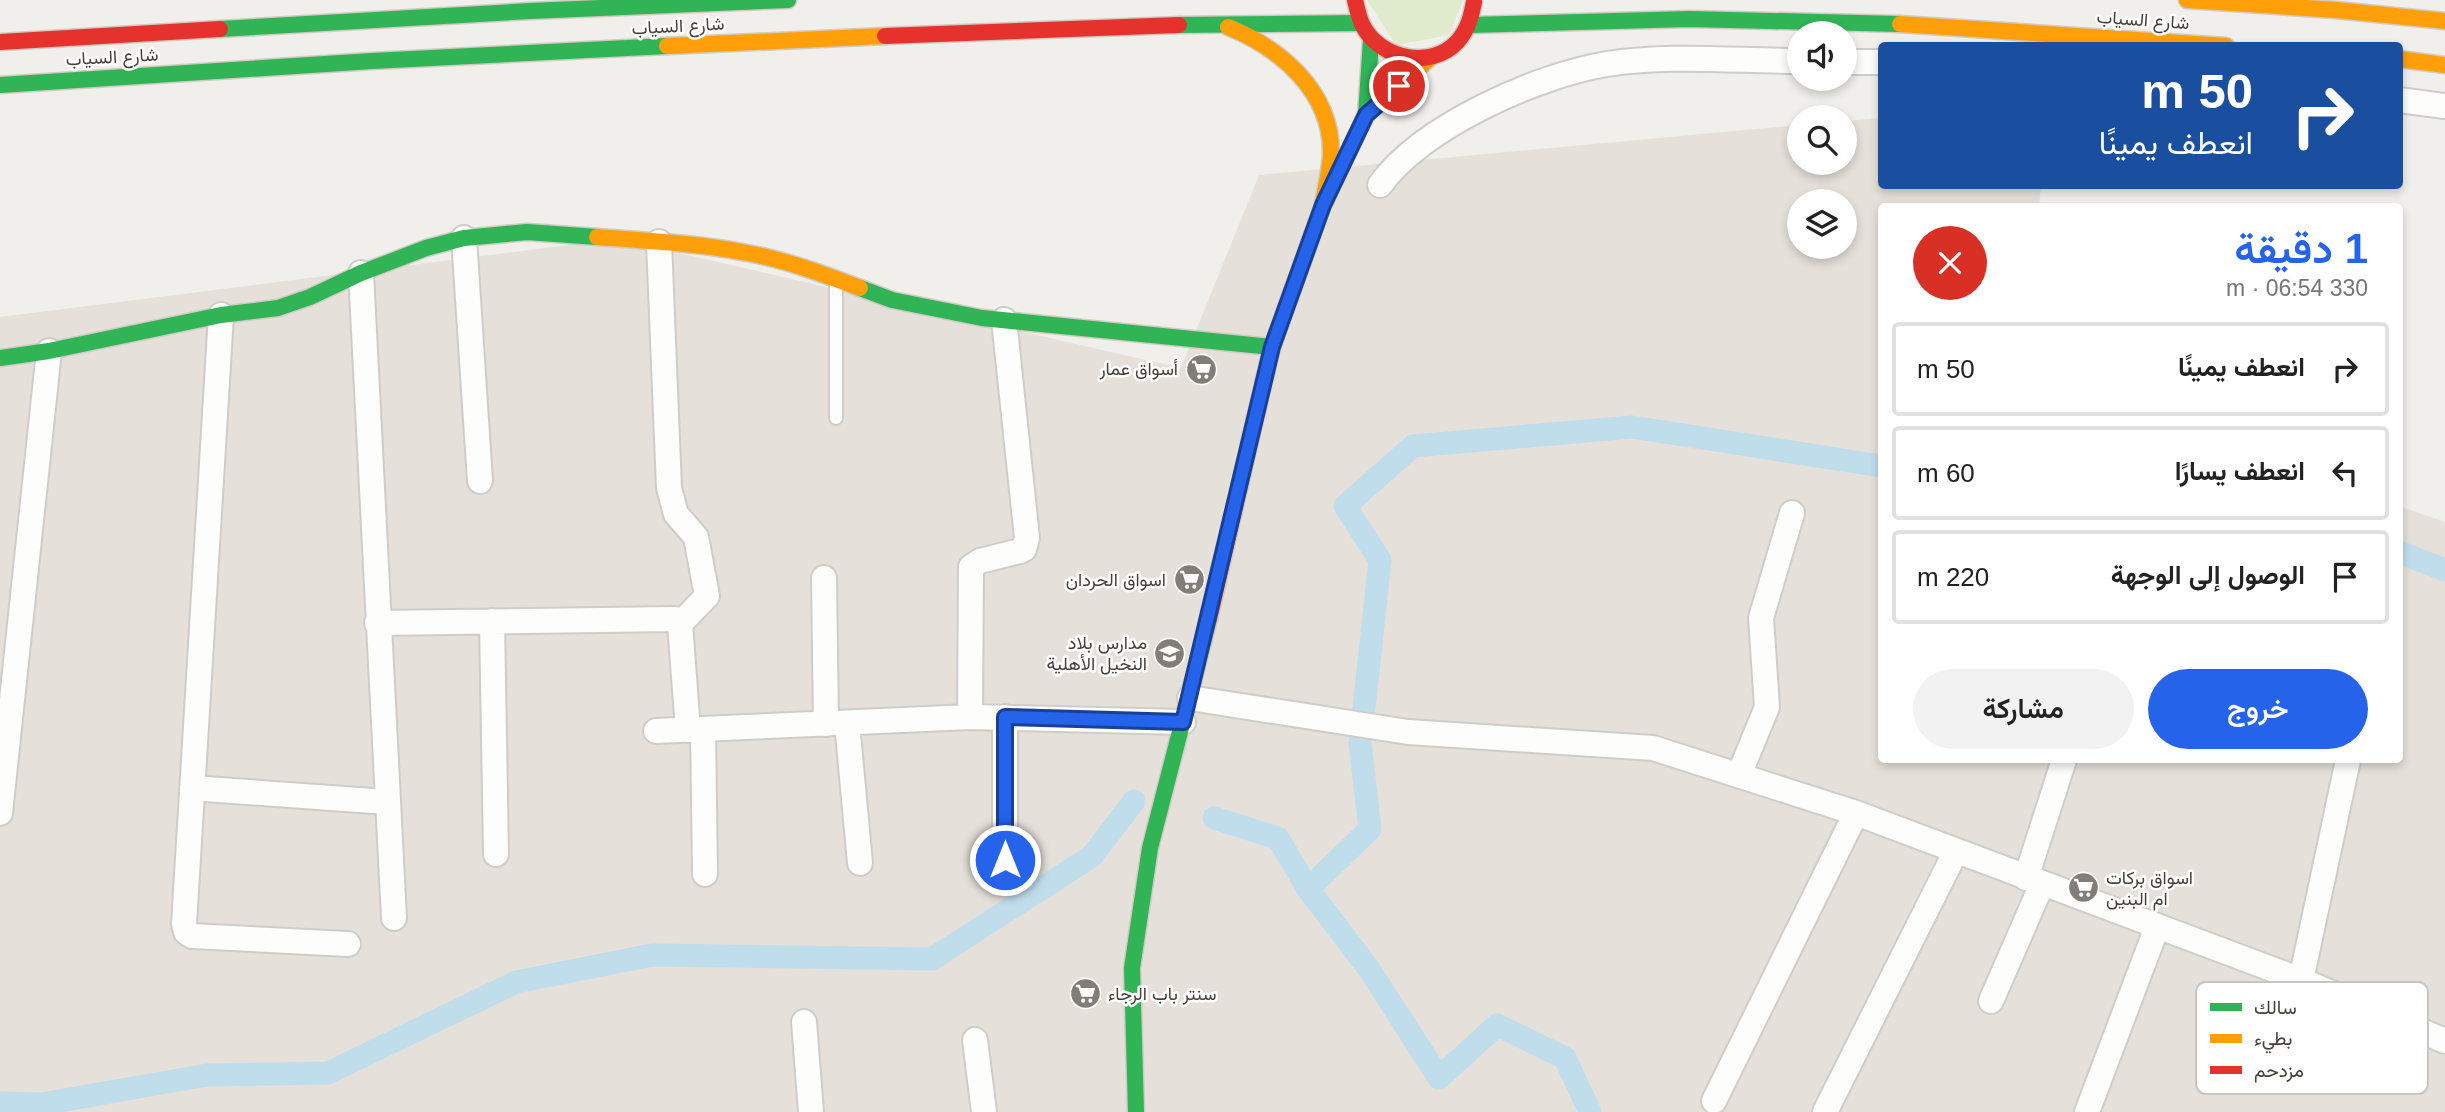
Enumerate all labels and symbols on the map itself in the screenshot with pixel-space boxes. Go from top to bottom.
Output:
street label: شارع السياب [2096,7,2190,35]
street label: شارع السياب [631,14,725,40]
street label: شارع السياب [65,45,159,71]
pin [1369,56,1429,116]
supermarket icon: أسواق عمار [1184,352,1218,386]
place label: أسواق عمار [1098,359,1178,380]
supermarket icon: اسواق الحردان [1172,563,1206,597]
place label: اسواق الحردان [1066,570,1166,591]
place label: مدارس بلاد النخيل الأهلية [1047,633,1147,675]
school or university icon: مدارس بلاد النخيل الأهلية [1153,636,1187,670]
position arrow [968,823,1042,897]
place label: اسواق بركات ام البنين [2106,868,2193,911]
supermarket icon: اسواق بركات ام البنين [2066,871,2100,905]
supermarket icon: سنتر باب الرجاء [1068,977,1102,1011]
legend [2196,982,2428,1094]
place label: سنتر باب الرجاء [1108,984,1216,1005]
text: سالك [2254,997,2297,1018]
text: بطيء [2254,1028,2292,1054]
text: مزدحم [2254,1060,2304,1083]

